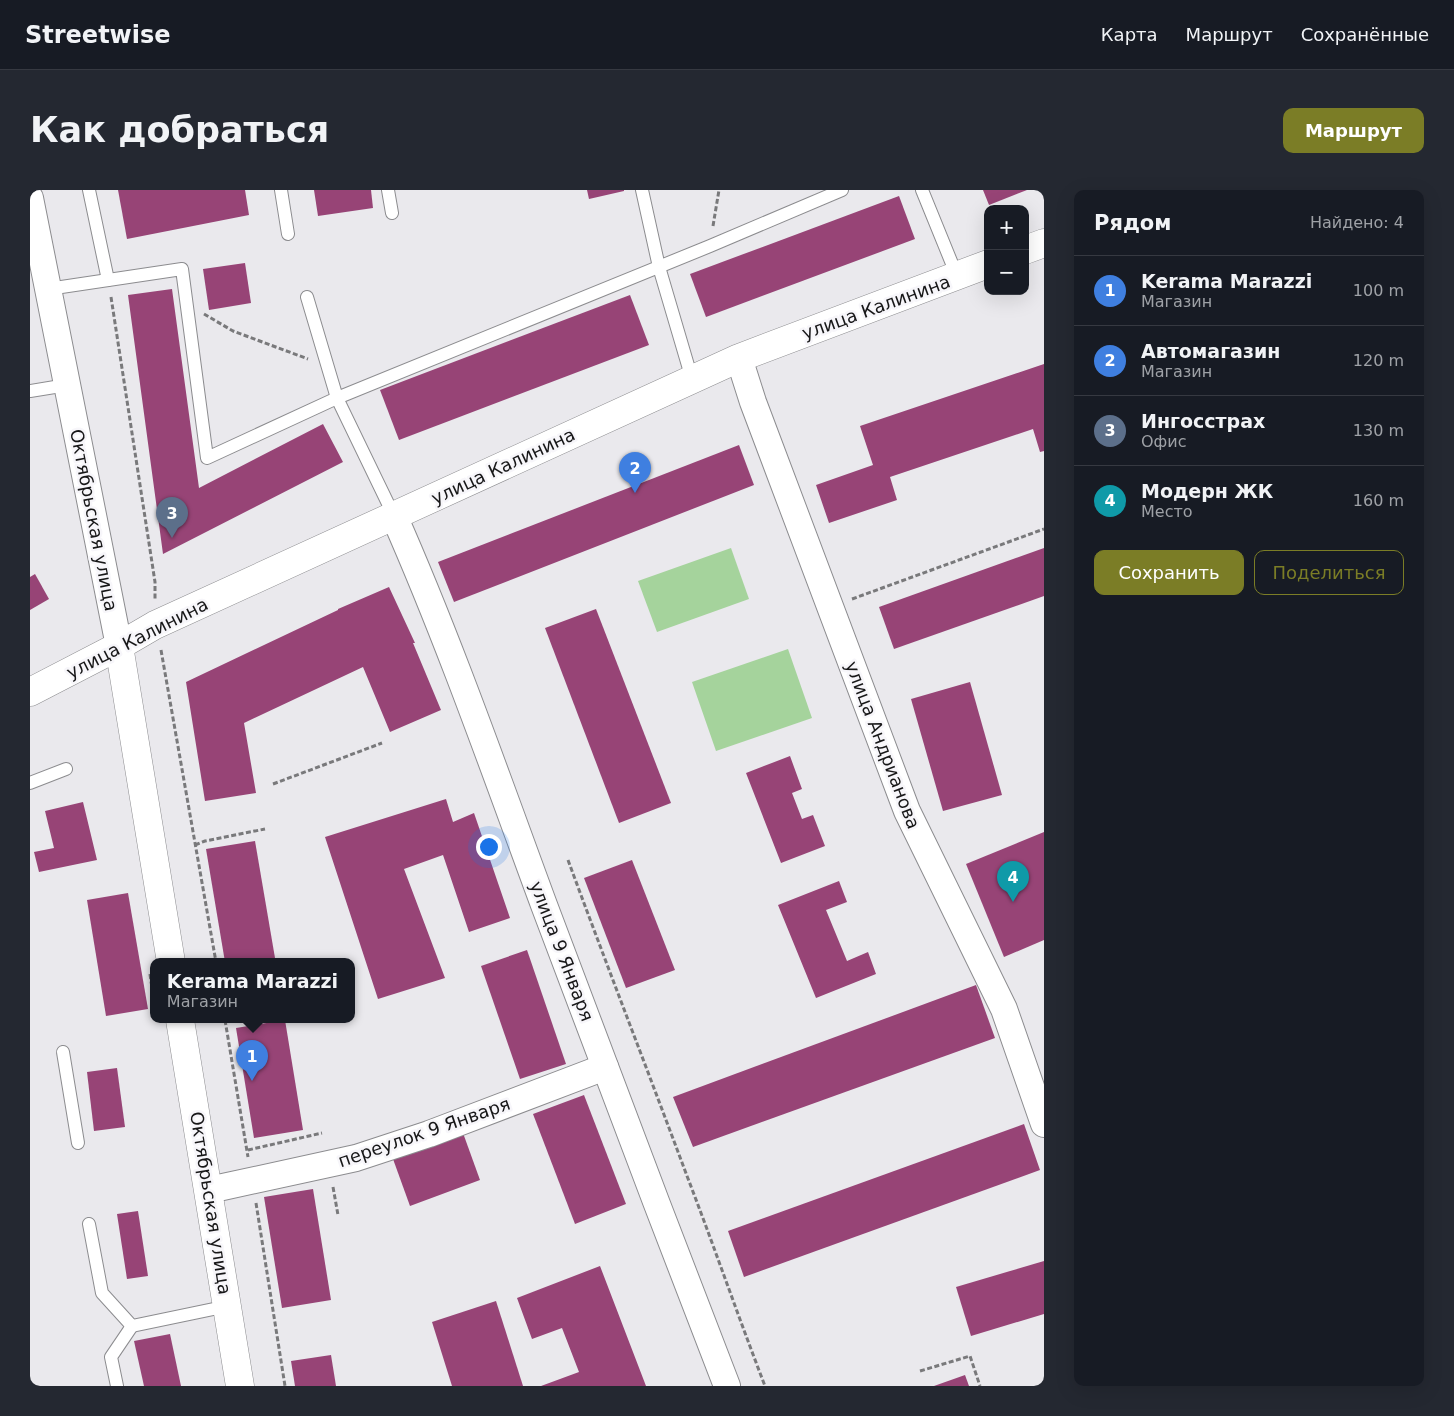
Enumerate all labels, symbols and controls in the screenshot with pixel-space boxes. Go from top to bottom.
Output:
text: Streetwise [25,21,171,49]
text: Карта [1101,24,1158,45]
text: Маршрут [1186,24,1273,45]
text: Сохранённые [1301,24,1429,45]
button: Маршрут [1283,108,1424,153]
text: Как добраться [30,110,329,150]
map controls [984,205,1029,295]
button: + [984,205,1029,250]
text: Рядом [1094,211,1171,235]
text: Найдено: 4 [1310,213,1404,232]
button: − [984,250,1029,295]
street label: улица Калинина [799,270,953,344]
text: Kerama Marazzi [1141,270,1312,292]
text: 1 [1104,281,1116,300]
text: 100 m [1353,281,1404,300]
text: Магазин [1141,292,1212,311]
text: Автомагазин [1141,340,1280,362]
text: 2 [1104,351,1116,370]
text: 120 m [1353,351,1404,370]
text: Магазин [1141,362,1212,381]
text: Ингосстрах [1141,410,1265,432]
text: 3 [1104,421,1116,440]
text: 130 m [1353,421,1404,440]
street label: улица Калинина [428,423,578,509]
street label: Октябрьская улица [66,427,122,613]
text: Офис [1141,432,1186,451]
pin: 2 [619,452,651,493]
text: Модерн ЖК [1141,480,1273,502]
text: 4 [1104,491,1116,510]
text: 160 m [1353,491,1404,510]
pin: 3 [156,497,188,538]
text: Место [1141,502,1193,521]
button: Сохранить [1094,550,1244,595]
button: Поделиться [1254,550,1404,595]
street label: улица Калинина [63,593,211,683]
street label: улица Андрианова [841,658,925,832]
your location [476,834,502,860]
pin: 4 [997,861,1029,902]
street label: улица 9 Января [526,878,598,1024]
popup [150,958,355,1023]
text: Kerama Marazzi [167,970,338,992]
text: Магазин [167,992,238,1011]
pin: 1 [236,1040,268,1081]
street label: переулок 9 Января [335,1093,513,1171]
street label: Октябрьская улица [186,1110,236,1296]

